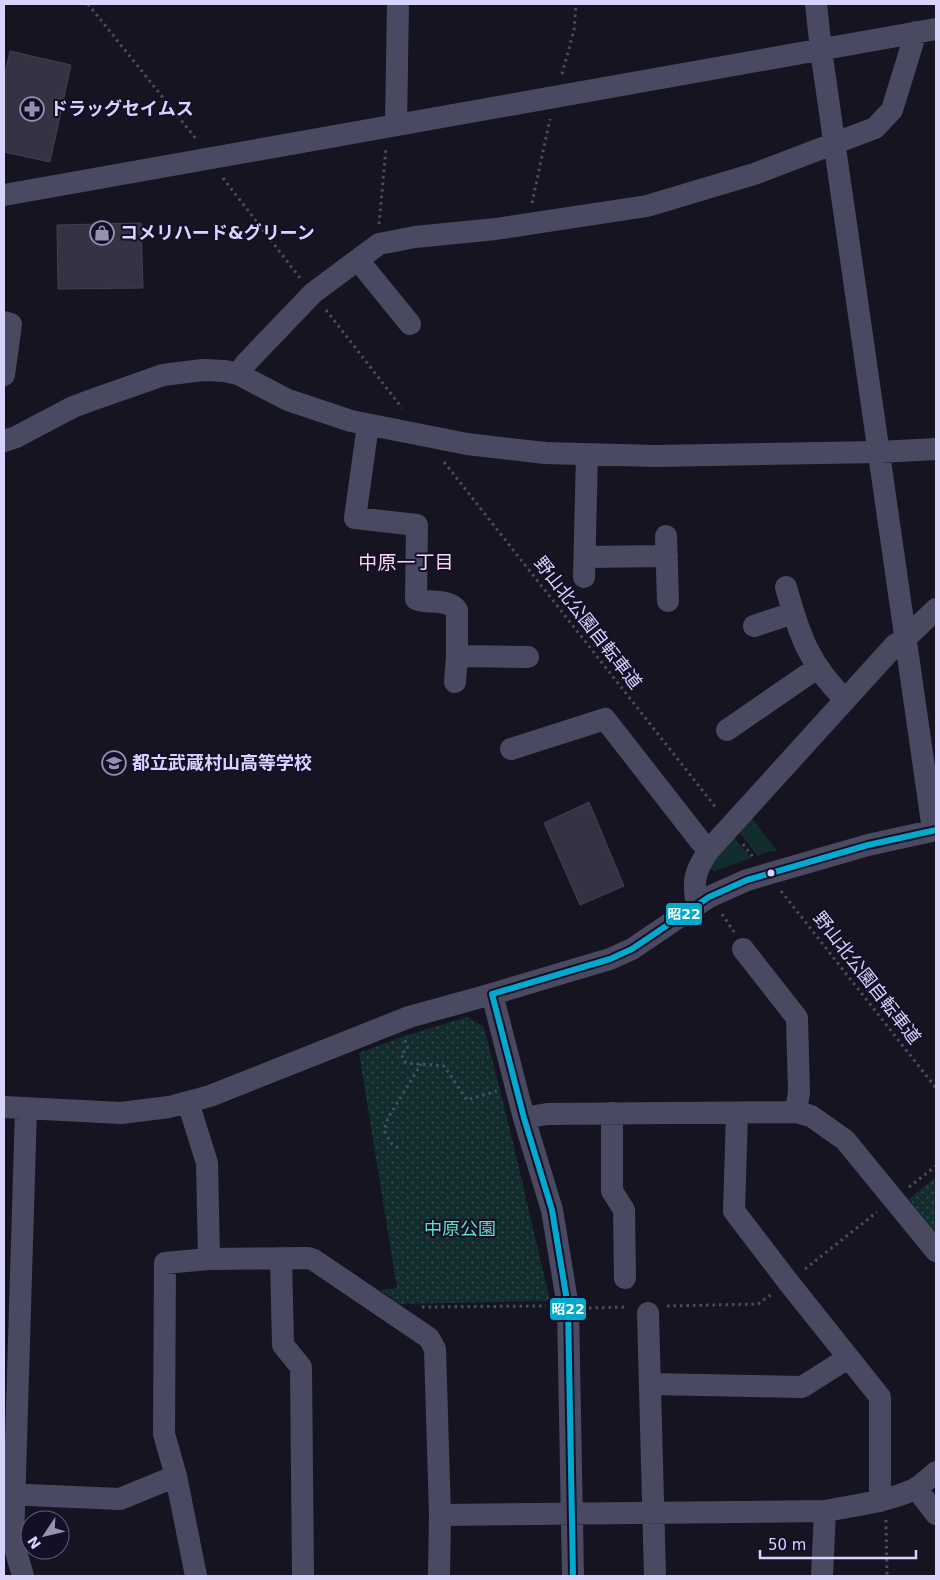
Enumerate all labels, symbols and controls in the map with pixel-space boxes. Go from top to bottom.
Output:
pharmacy icon: ドラッグセイムス [19,96,45,122]
place label: ドラッグセイムス [50,98,194,119]
shop icon: コメリハード&グリーン [89,220,115,246]
place label: コメリハード&グリーン [120,222,315,243]
district label: 中原一丁目 [358,551,454,573]
street label: 野山北公園自転車道 [530,552,647,693]
school or university icon: 都立武蔵村山高等学校 [101,750,127,776]
place label: 都立武蔵村山高等学校 [132,752,312,773]
unlabelled marker [766,868,776,878]
line badge: 昭22 [665,902,703,926]
text: 昭22 [667,906,701,922]
street label: 野山北公園自転車道 [809,907,926,1048]
park label: 中原公園 [424,1218,496,1239]
line badge: 昭22 [549,1297,587,1321]
text: 昭22 [551,1301,585,1317]
north arrow [20,1510,70,1560]
scale bar [760,1528,916,1560]
text: N [24,1533,44,1552]
text: 50 m [768,1536,806,1554]

